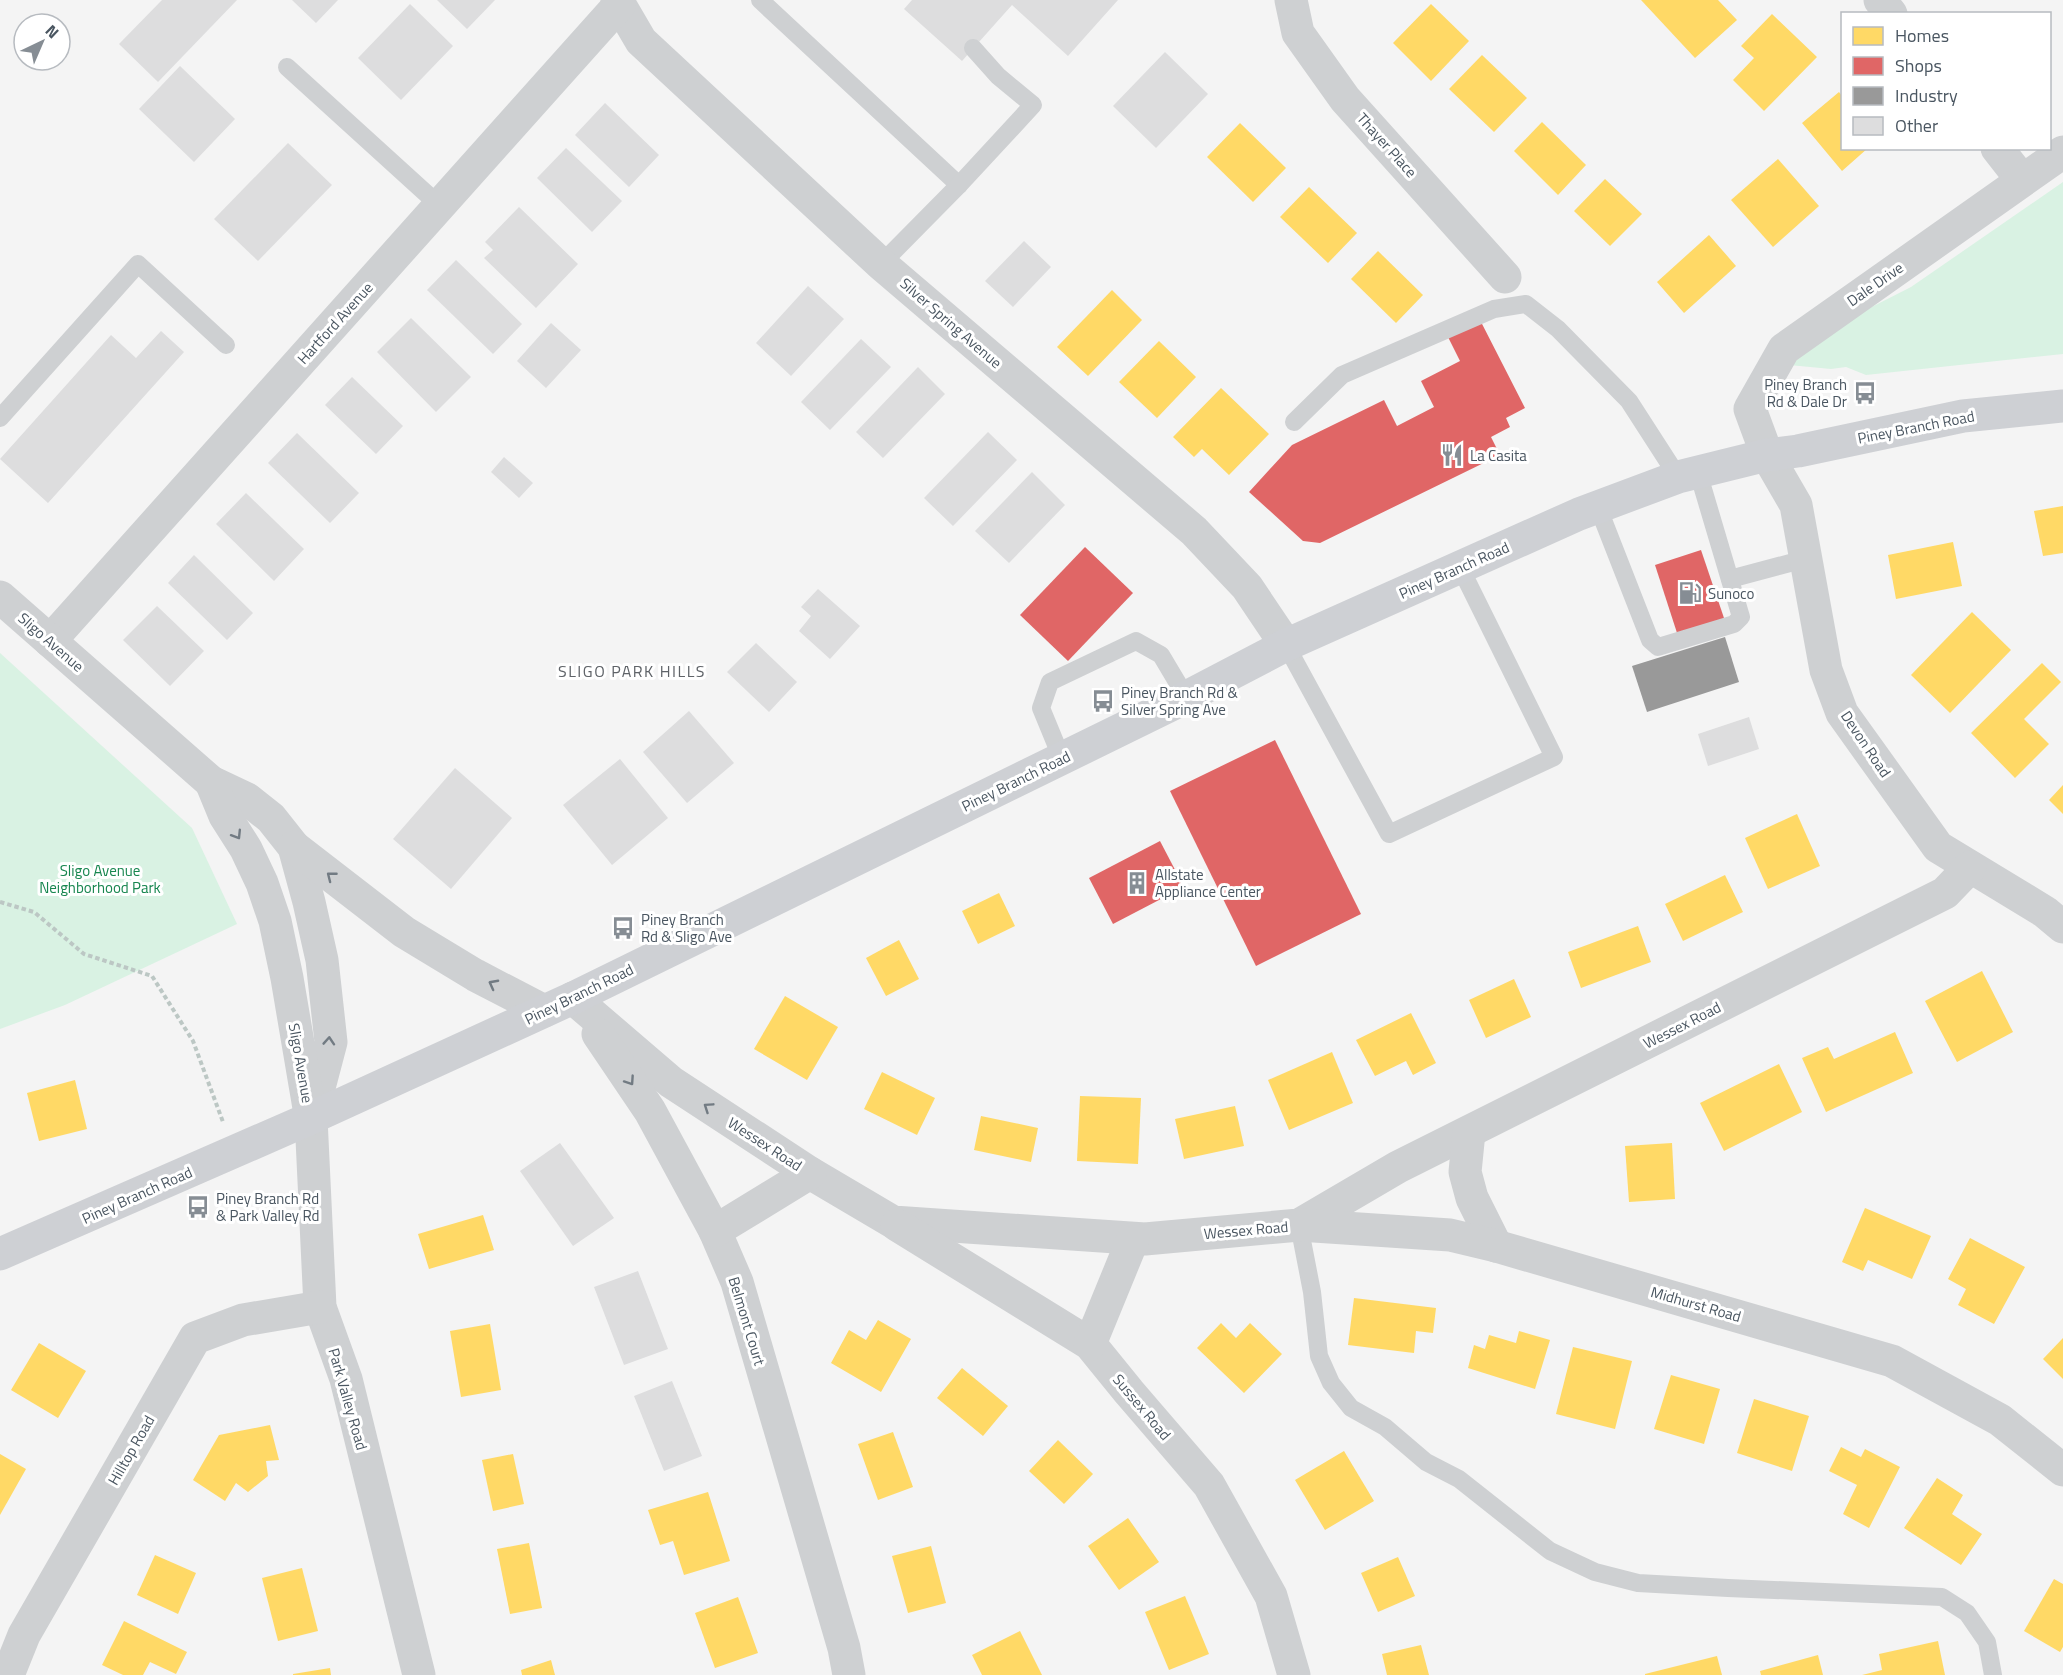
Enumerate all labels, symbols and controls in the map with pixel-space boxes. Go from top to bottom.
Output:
north arrow [12,12,72,72]
legend [1841,12,2051,150]
text: N [40,19,65,44]
text: Homes [1895,22,1949,49]
text: Shops [1895,52,1942,79]
text: Industry [1895,82,1958,109]
street label: Thayer Place [1352,107,1422,183]
text: Other [1895,112,1938,139]
street label: Dale Drive [1842,256,1908,312]
street label: Silver Spring Avenue [895,272,1007,374]
street label: Hartford Avenue [292,277,378,369]
place label: Piney Branch Rd & Dale Dr [1764,373,1847,413]
bus stop icon: Piney Branch Rd & Dale Dr [1852,380,1878,406]
street label: Piney Branch Road [1856,404,1976,450]
restaurant icon: La Casita [1439,442,1465,468]
place label: La Casita [1470,444,1527,467]
street label: Piney Branch Road [1395,535,1513,605]
fuel station icon: Sunoco [1677,580,1703,606]
place label: Sunoco [1708,582,1755,605]
street label: Sligo Avenue [13,607,89,677]
district label: SLIGO PARK HILLS [558,659,706,683]
place label: Piney Branch Rd & Silver Spring Ave [1121,681,1238,721]
bus stop icon: Piney Branch Rd & Silver Spring Ave [1090,688,1116,714]
street label: Devon Road [1835,706,1897,782]
street label: Piney Branch Road [958,745,1074,817]
one-way arrow [230,828,241,839]
park label: Sligo Avenue Neighborhood Park [39,859,161,899]
place label: Allstate Appliance Center [1155,863,1261,903]
building icon: Allstate Appliance Center [1124,870,1150,896]
one-way arrow [326,872,337,883]
place label: Piney Branch Rd & Sligo Ave [641,908,732,948]
bus stop icon: Piney Branch Rd & Sligo Ave [610,915,636,941]
street label: Piney Branch Road [521,958,637,1030]
one-way arrow [488,980,499,991]
street label: Wessex Road [1639,996,1725,1054]
street label: Sligo Avenue [283,1021,319,1105]
one-way arrow [322,1036,335,1046]
one-way arrow [623,1074,634,1085]
one-way arrow [704,1103,715,1114]
street label: Wessex Road [723,1111,807,1177]
street label: Piney Branch Road [78,1160,196,1230]
place label: Piney Branch Rd & Park Valley Rd [216,1187,319,1227]
bus stop icon: Piney Branch Rd & Park Valley Rd [185,1194,211,1220]
street label: Wessex Road [1203,1215,1289,1245]
street label: Belmont Court [723,1274,772,1369]
street label: Midhurst Road [1648,1280,1744,1328]
street label: Park Valley Road [322,1345,374,1453]
street label: Sussex Road [1107,1369,1177,1445]
street label: Hilltop Road [102,1411,160,1489]

